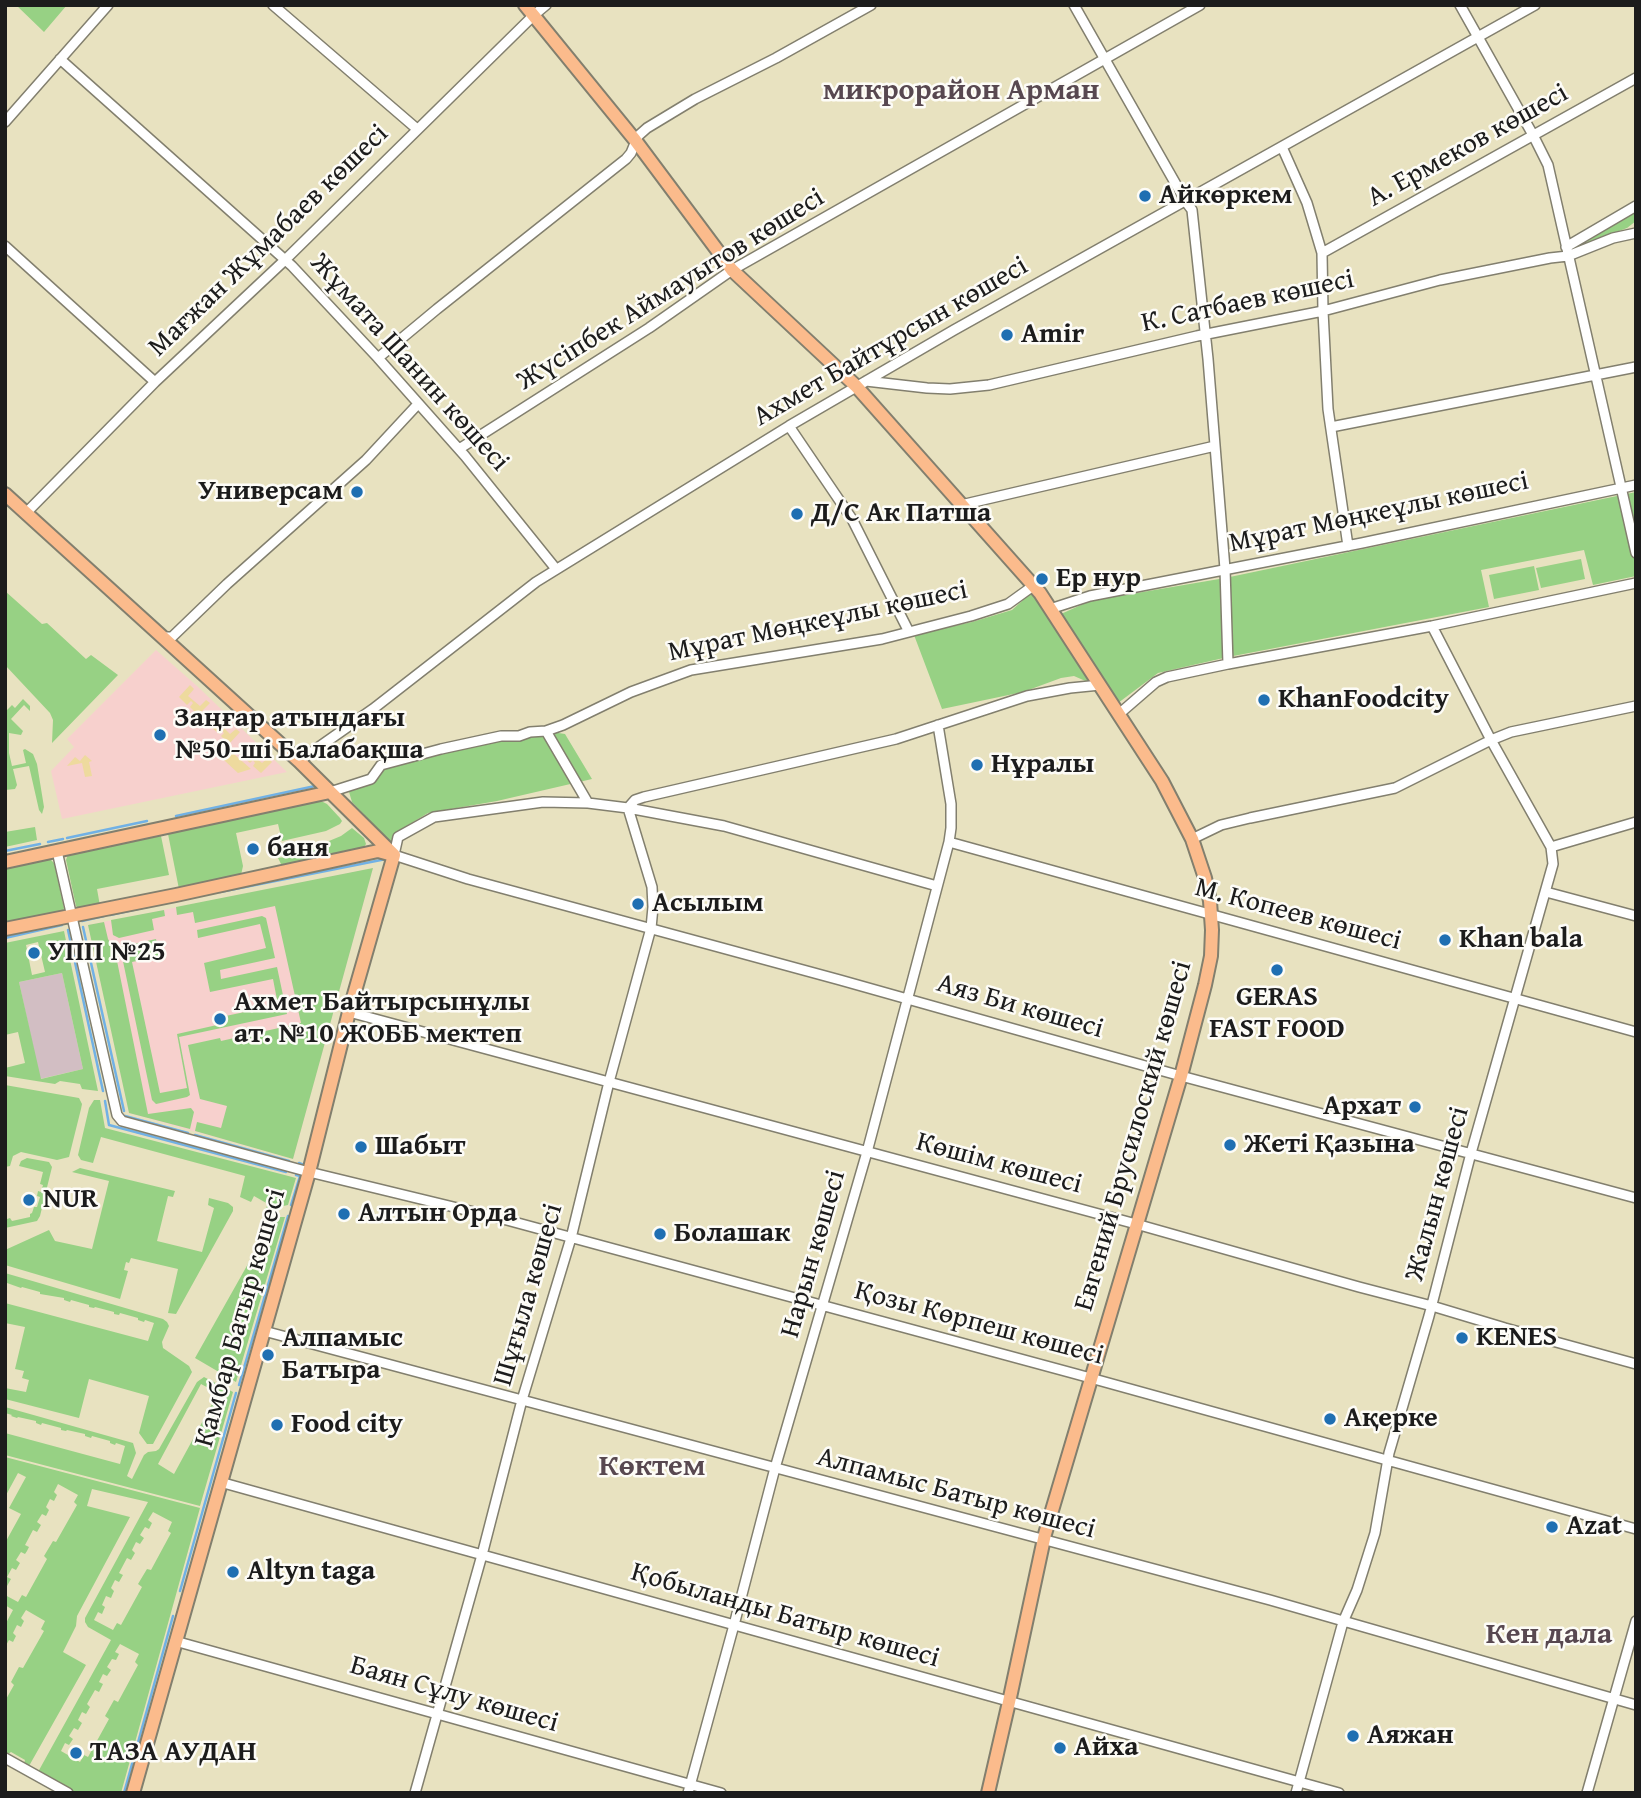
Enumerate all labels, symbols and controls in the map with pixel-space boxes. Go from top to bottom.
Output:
district label: микрорайон Арман [823,73,1099,109]
street label: А. Ермеков көшесі [1362,77,1574,215]
street label: Мағжан Жұмабаев көшесі [142,118,396,364]
place label: Айкөркем [1159,179,1292,213]
street label: Жүсіпбек Аймауытов көшесі [511,181,831,399]
marker: Айкөркем [1137,188,1153,204]
street label: Жұмата Шанин көшесі [302,247,516,479]
street label: Ахмет Байтұрсын көшесі [748,250,1034,434]
street label: К. Сатбаев көшесі [1139,263,1357,341]
place label: Amir [1021,318,1084,352]
marker: Amir [999,327,1015,343]
street label: Мұрат Мөңкеұлы көшесі [1226,465,1532,561]
place label: Универсам [198,475,343,509]
marker: Универсам [349,484,365,500]
place label: Д/С Ак Патша [811,497,991,531]
marker: Д/С Ак Патша [789,506,805,522]
place label: Ер нур [1056,562,1141,596]
marker: Ер нур [1034,571,1050,587]
street label: Мұрат Мөңкеұлы көшесі [665,574,971,670]
place label: KhanFoodcity [1278,683,1449,717]
marker: KhanFoodcity [1256,692,1272,708]
place label: Заңғар атындағы №50-ші Балабақша [174,702,424,768]
marker: Заңғар атындағы №50-ші Балабақша [152,727,168,743]
place label: Нұралы [991,748,1094,782]
marker: Нұралы [969,757,985,773]
place label: баня [267,832,329,866]
marker: баня [245,841,261,857]
street label: М. Копеев көшесі [1191,871,1405,959]
place label: Асылым [652,887,764,921]
marker: Асылым [630,896,646,912]
place label: Khan bala [1459,923,1583,957]
marker: Khan bala [1437,932,1453,948]
place label: УПП №25 [48,936,166,970]
marker: УПП №25 [26,945,42,961]
street label: Евгений Брусилоский көшесі [1068,957,1200,1315]
marker: GERAS FAST FOOD [1269,962,1285,978]
street label: Аяз Би көшесі [933,967,1107,1047]
place label: GERAS FAST FOOD [1209,981,1345,1047]
place label: Ахмет Байтырсынұлы ат. №10 ЖОББ мектеп [234,986,530,1052]
marker: Ахмет Байтырсынұлы ат. №10 ЖОББ мектеп [212,1011,228,1027]
place label: Архат [1323,1090,1401,1124]
marker: Архат [1407,1099,1423,1115]
street label: Жалын көшесі [1399,1103,1477,1285]
street label: Көшім көшесі [912,1126,1086,1202]
place label: Жеті Қазына [1244,1128,1415,1162]
place label: Шабыт [375,1130,466,1164]
marker: Жеті Қазына [1222,1137,1238,1153]
marker: Шабыт [353,1139,369,1155]
street label: Нарын көшесі [774,1166,854,1342]
place label: NUR [43,1183,98,1217]
street label: Қамбар Батыр көшесі [188,1185,294,1451]
marker: NUR [21,1192,37,1208]
place label: Алтын Орда [358,1197,517,1231]
street label: Шұғыла көшесі [487,1200,571,1390]
marker: Алтын Орда [336,1206,352,1222]
place label: Болашак [674,1217,790,1251]
marker: Болашак [652,1226,668,1242]
street label: Қозы Көрпеш көшесі [851,1275,1107,1373]
place label: KENES [1476,1321,1557,1355]
place label: Алпамыс Батыра [282,1322,403,1388]
marker: KENES [1454,1330,1470,1346]
marker: Алпамыс Батыра [260,1347,276,1363]
place label: Ақерке [1344,1402,1438,1436]
place label: Food city [291,1408,403,1442]
marker: Ақерке [1322,1411,1338,1427]
marker: Food city [269,1417,285,1433]
street label: Алпамыс Батыр көшесі [813,1441,1099,1547]
district label: Көктем [599,1449,705,1485]
place label: Azat [1566,1510,1622,1544]
marker: Azat [1544,1519,1560,1535]
place label: Altyn taga [247,1555,375,1589]
street label: Қобыланды Батыр көшесі [627,1556,943,1676]
marker: Altyn taga [225,1564,241,1580]
district label: Кен дала [1486,1617,1612,1653]
street label: Баян Сұлу көшесі [346,1649,562,1741]
place label: Аяжан [1367,1719,1454,1753]
marker: Аяжан [1345,1728,1361,1744]
place label: Айха [1074,1731,1139,1765]
place label: ТАЗА АУДАН [90,1736,256,1770]
marker: Айха [1052,1740,1068,1756]
marker: ТАЗА АУДАН [68,1745,84,1761]

